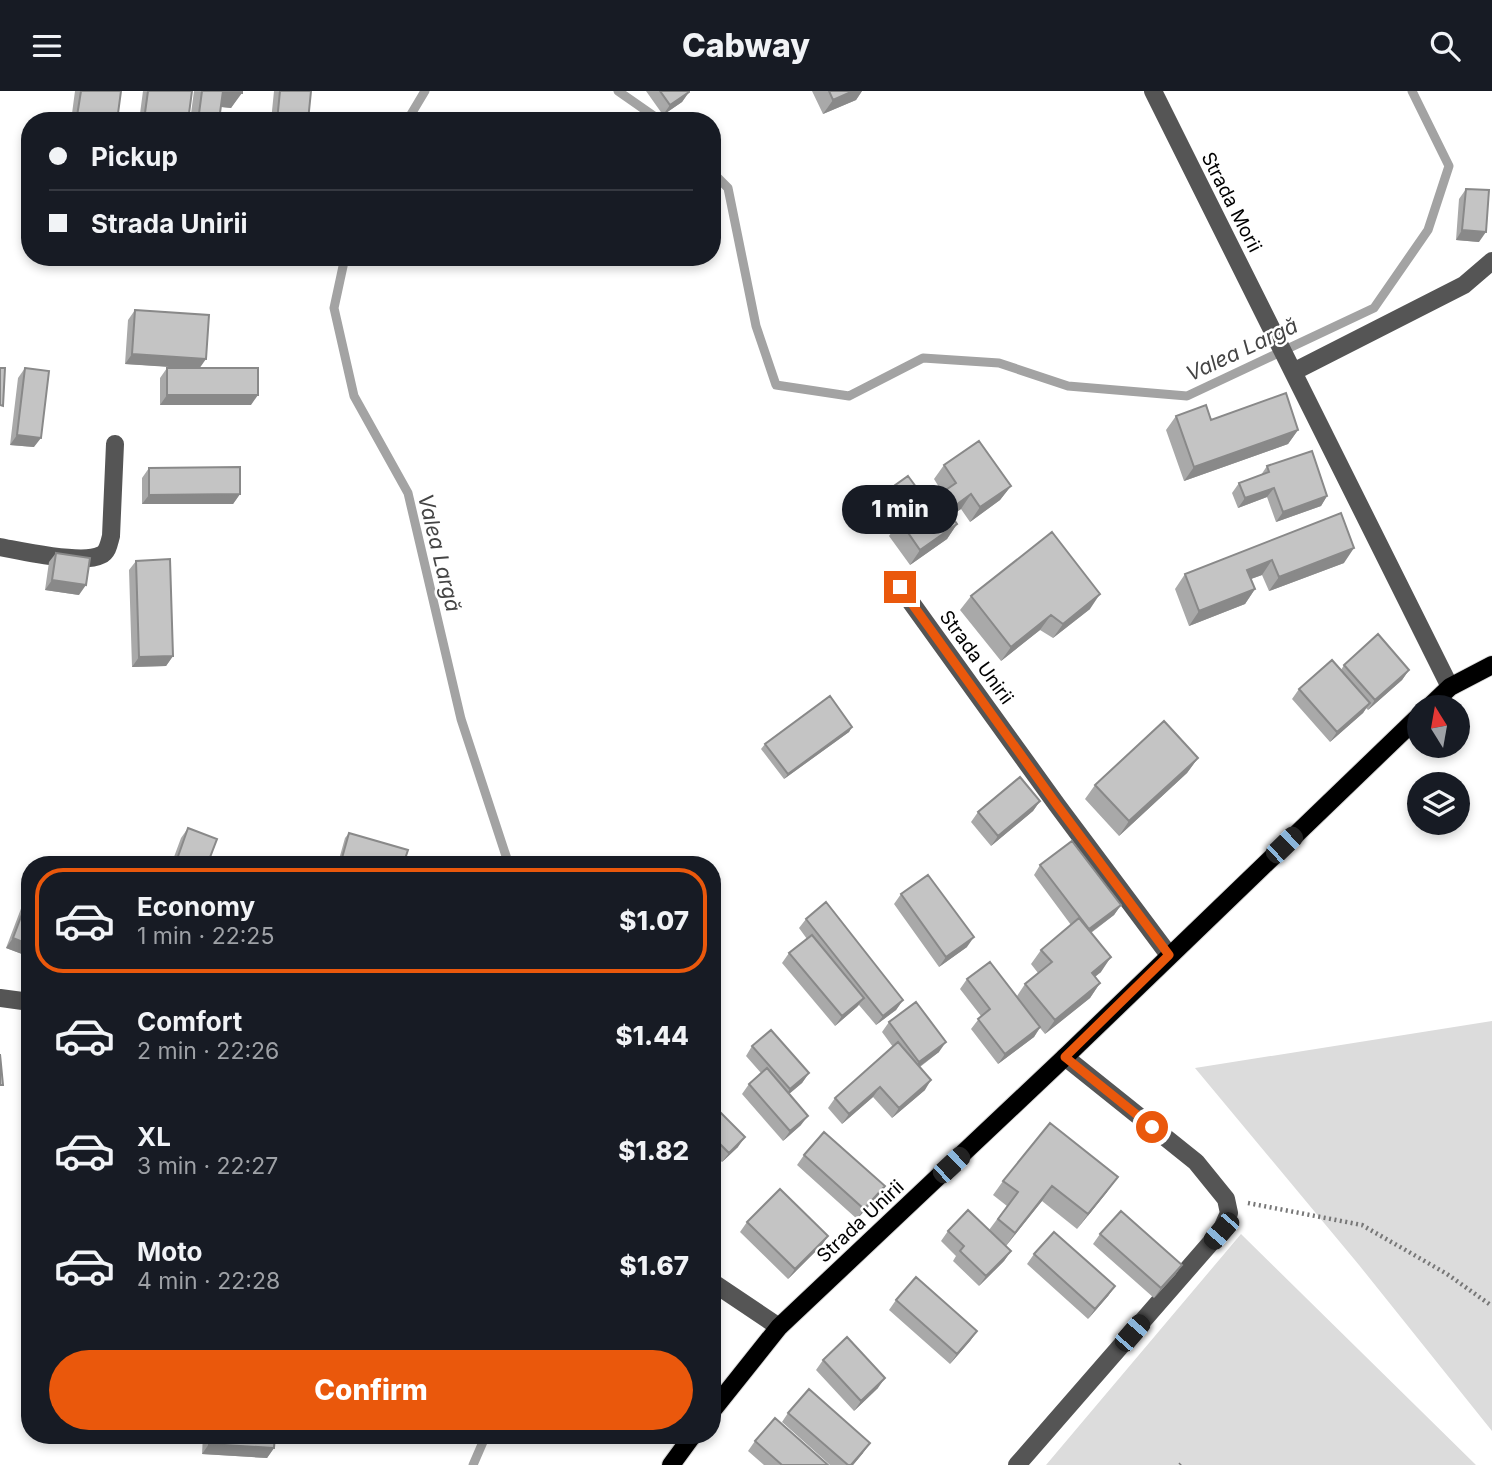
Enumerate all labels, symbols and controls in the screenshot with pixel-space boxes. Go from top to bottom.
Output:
text: Cabway [682,26,810,65]
icon: menu [28,27,66,65]
icon: search [1426,27,1464,65]
text: Pickup [91,141,178,172]
street label: Strada Morii [1197,148,1267,256]
text: Strada Unirii [91,208,248,239]
water label: Valea Largă [1182,313,1302,386]
callout: 1 min [842,485,958,535]
water label: Valea Largă [413,491,466,614]
text: 1 min [871,495,929,523]
route end [884,571,916,603]
street label: Strada Unirii [935,606,1018,709]
north arrow [1407,695,1470,758]
map controls [1407,695,1470,835]
button: layers [1407,772,1470,835]
car [1262,823,1307,867]
icon: car [53,889,116,952]
text: Economy [137,891,255,922]
text: $1.07 [619,905,689,936]
text: 1 min · 22:25 [137,922,274,950]
icon: car [53,1004,116,1067]
text: Comfort [137,1006,242,1037]
text: $1.44 [615,1020,689,1051]
text: 2 min · 22:26 [137,1037,279,1065]
route start [1136,1111,1168,1143]
icon: car [53,1119,116,1182]
text: XL [137,1121,171,1152]
text: $1.82 [618,1135,689,1166]
car [929,1143,974,1187]
text: 3 min · 22:27 [137,1152,278,1180]
street label: Strada Unirii [812,1175,909,1267]
car [1200,1208,1243,1254]
icon: car [53,1234,116,1297]
text: Moto [137,1236,202,1267]
text: $1.67 [620,1250,689,1281]
text: 4 min · 22:28 [137,1267,280,1295]
car [1111,1310,1154,1356]
button: Confirm [49,1350,693,1430]

